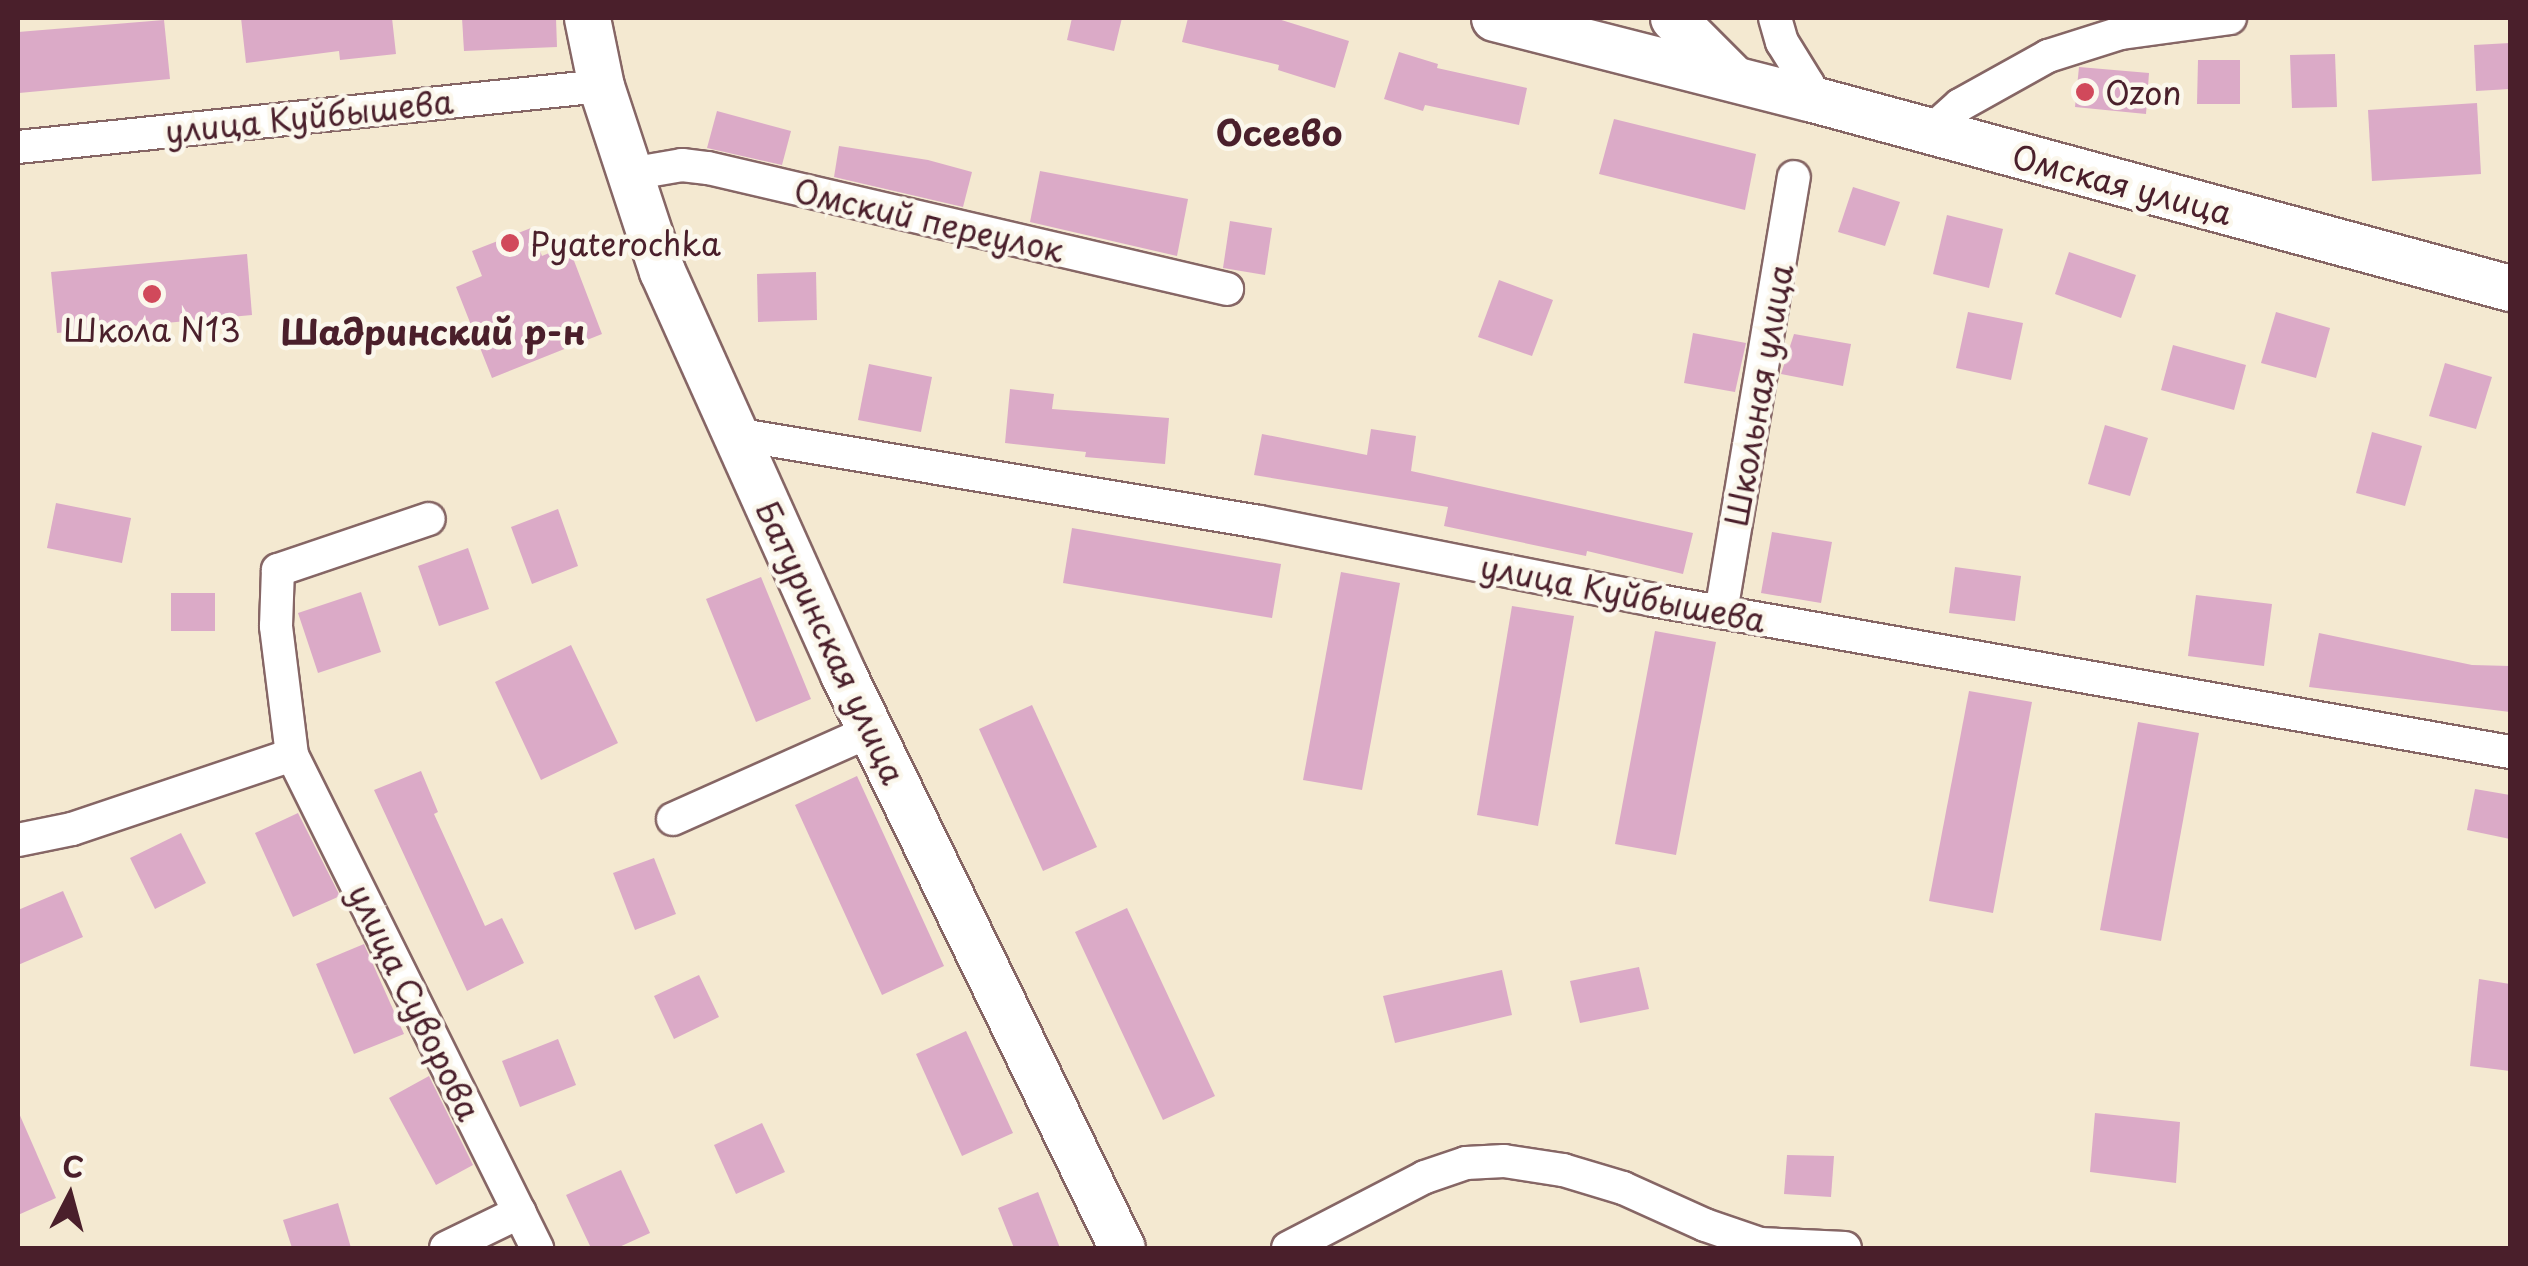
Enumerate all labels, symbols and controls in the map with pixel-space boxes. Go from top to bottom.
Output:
place label: Ozon [2105,73,2182,111]
marker: Ozon [2074,81,2096,103]
street label: улица Куйбышева [162,82,456,150]
district label: Осеево [1216,111,1342,153]
street label: Омская улица [2007,136,2237,232]
street label: Омский переулок [791,170,1067,270]
place label: Pyaterochka [530,224,721,262]
marker: Pyaterochka [499,232,521,254]
street label: Школьная улица [1716,260,1800,530]
marker: Школа N13 [141,283,163,305]
place label: Школа N13 [63,310,241,348]
district label: Шадринский р-н [280,310,586,352]
street label: Батуринская улица [748,493,914,791]
street label: улица Куйбышева [1476,546,1770,640]
street label: улица Суворова [341,877,489,1127]
text: С [60,1143,86,1188]
north arrow [20,1146,120,1246]

